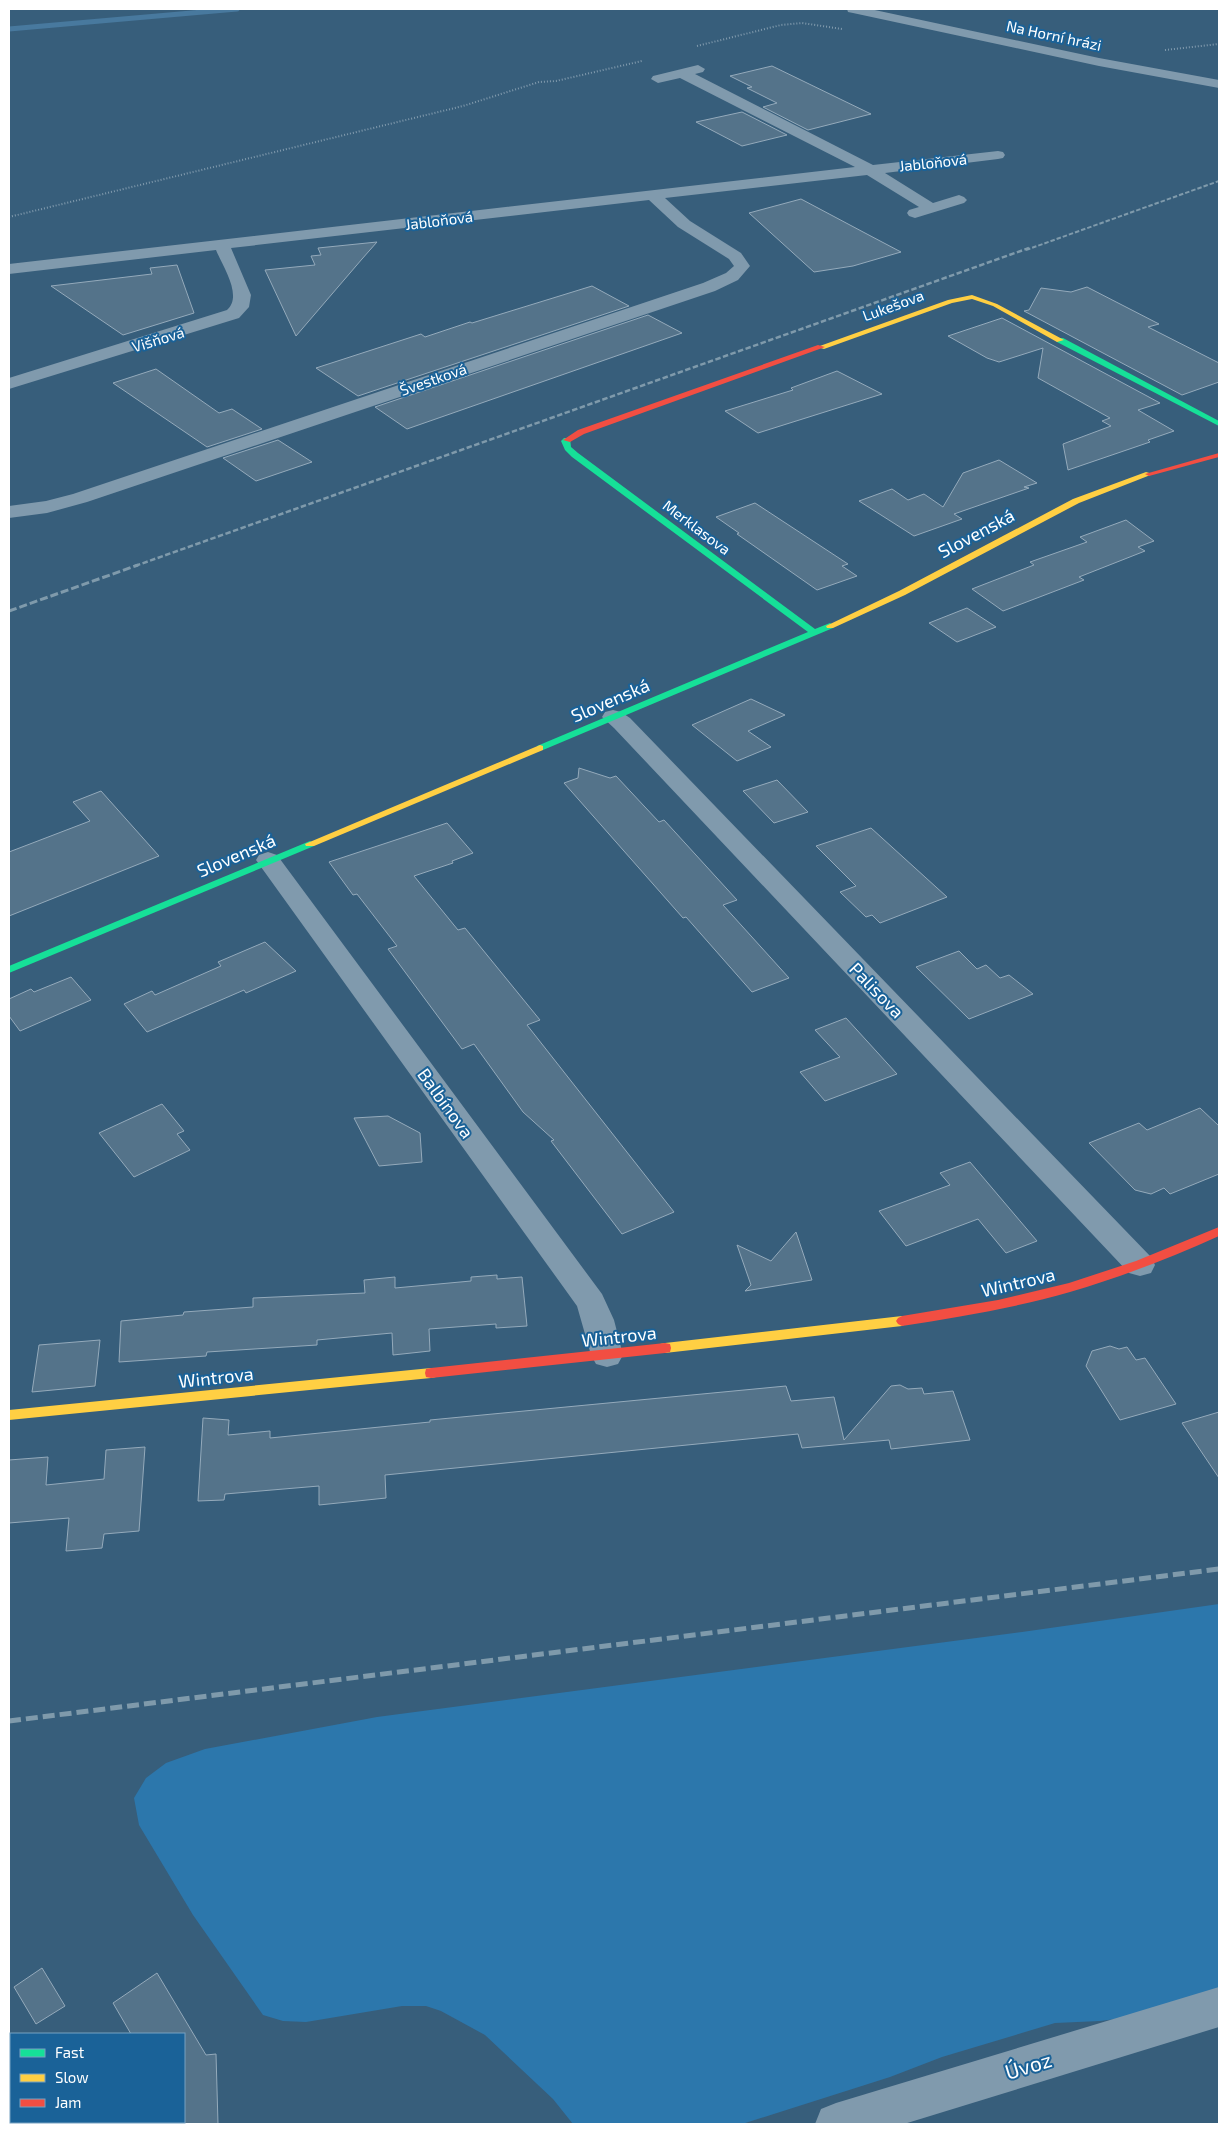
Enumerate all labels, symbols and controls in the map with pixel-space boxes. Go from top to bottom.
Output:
street label: Na Horní hrázi [1005,16,1103,54]
street label: Jabloňová [898,149,968,175]
street label: Jabloňová [404,207,474,233]
street label: Lukešova [860,286,926,324]
street label: Višňová [130,323,186,355]
street label: Švestková [397,359,469,399]
street label: Merklasova [660,496,734,558]
street label: Slovenská [934,504,1018,562]
street label: Slovenská [567,674,653,726]
street label: Slovenská [193,829,279,881]
street label: Palisova [845,958,909,1022]
street label: Balbínova [413,1064,479,1142]
street label: Wintrova [979,1263,1057,1301]
street label: Wintrova [580,1321,658,1351]
street label: Wintrova [177,1362,255,1392]
legend [10,2033,185,2123]
text: Fast [55,2043,85,2061]
street label: Úvoz [1002,2046,1054,2084]
text: Slow [55,2068,89,2086]
text: Jam [55,2093,81,2111]

